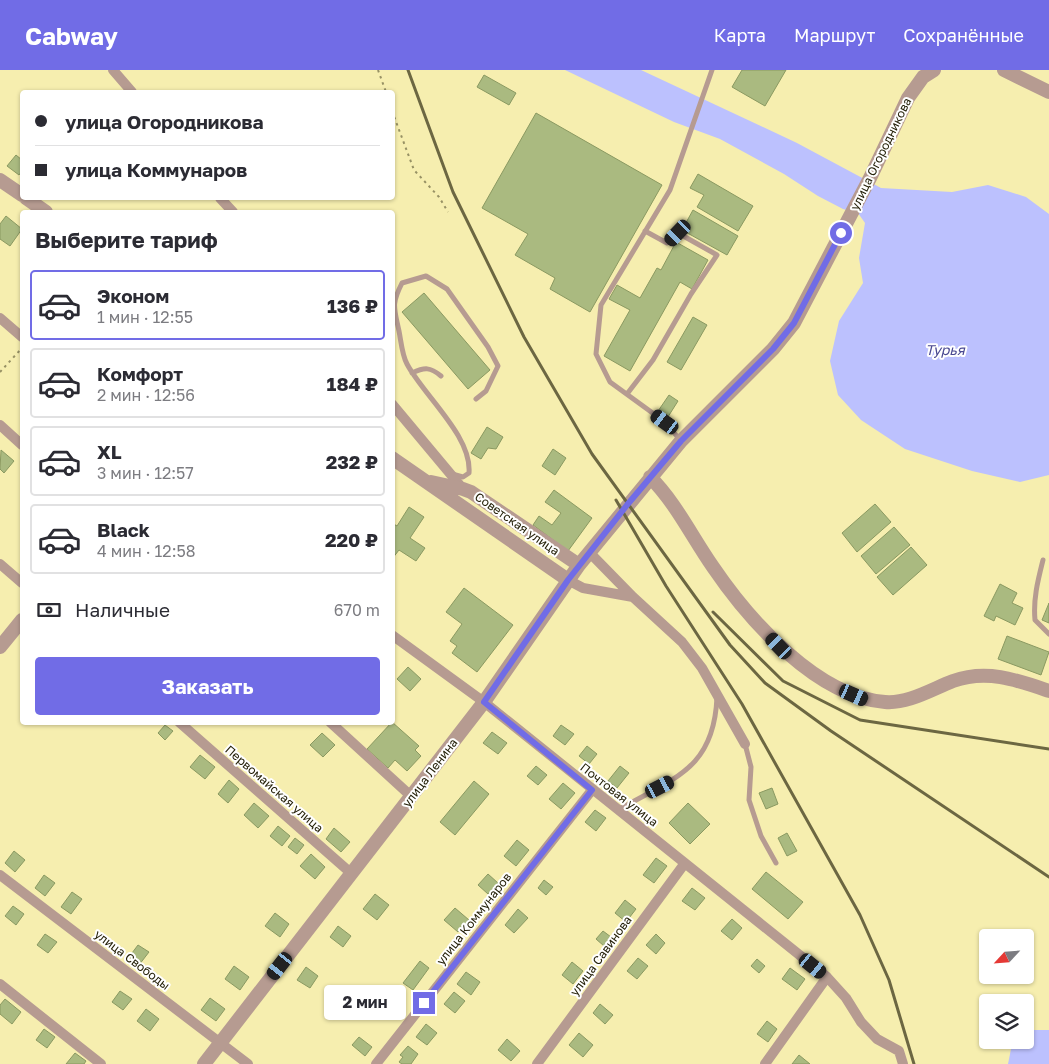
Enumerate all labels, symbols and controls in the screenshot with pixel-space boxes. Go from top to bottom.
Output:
text: Cabway [25,21,118,50]
text: Карта [714,24,766,46]
text: Маршрут [794,24,875,46]
text: Сохранённые [903,24,1024,46]
street label: улица Огородникова [847,95,914,213]
text: улица Огородникова [65,110,264,133]
text: улица Коммунаров [65,158,247,181]
car [662,217,693,249]
route start [830,222,852,244]
text: Выберите тариф [35,226,218,253]
icon: car [37,283,82,328]
text: Эконом [97,284,169,307]
text: 136 ₽ [327,294,378,317]
text: 1 мин · 12:55 [97,307,193,327]
water label: Турья [925,341,966,358]
icon: car [37,361,82,406]
text: Комфорт [97,362,183,385]
text: 184 ₽ [327,372,378,395]
text: 2 мин · 12:56 [97,385,195,405]
car [648,407,681,437]
icon: car [37,439,82,484]
text: XL [97,440,122,463]
text: 232 ₽ [326,450,378,473]
text: 3 мин · 12:57 [97,463,194,483]
street label: Советская улица [472,489,562,558]
icon: car [37,517,82,562]
text: Black [97,518,150,541]
text: 220 ₽ [325,528,378,551]
text: 4 мин · 12:58 [97,541,195,561]
icon: cash [35,596,63,624]
text: Наличные [75,598,170,621]
text: 670 m [334,600,380,620]
car [763,630,794,662]
button: Заказать [35,657,380,715]
car [837,682,870,708]
street label: улица Ленина [399,735,460,810]
street label: Первомайская улица [222,742,326,835]
street label: Почтовая улица [577,760,661,830]
car [643,774,676,800]
street label: улица Коммунаров [433,869,514,968]
street label: улица Савинова [567,913,635,999]
street label: улица Свободы [92,926,173,993]
north arrow [979,929,1034,984]
map controls [979,929,1034,1049]
car [264,950,295,982]
car [796,951,829,981]
callout: 2 мин [324,986,406,1020]
text: 2 мин [343,992,387,1012]
route end [413,992,435,1014]
button: layers [979,994,1034,1049]

